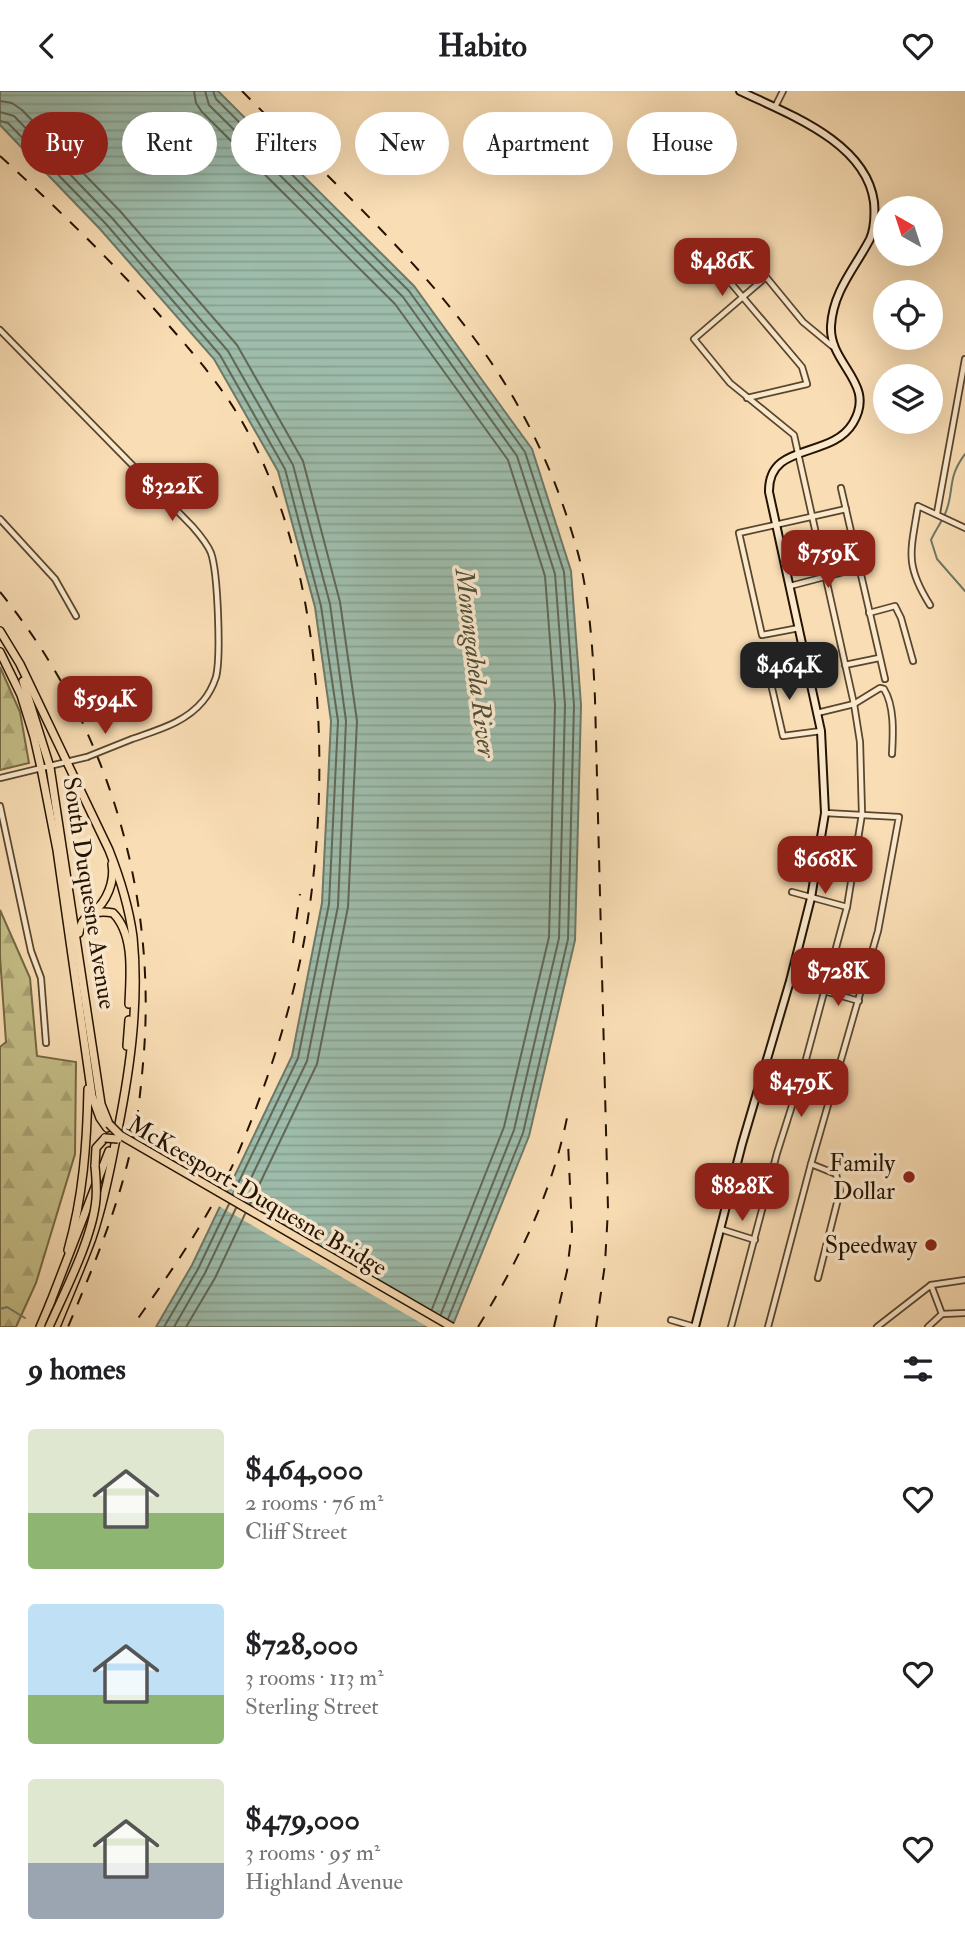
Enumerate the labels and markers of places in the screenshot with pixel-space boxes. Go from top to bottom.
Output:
pin: $486K [673,239,771,298]
pin: $322K [123,463,221,523]
pin: $759K [779,531,877,590]
pin: $464K [740,643,838,702]
pin: $594K [56,677,154,736]
pin: $668K [776,837,874,896]
pin: $728K [789,949,887,1008]
pin: $479K [752,1059,850,1119]
place label: Family Dollar [829,1148,895,1207]
pin: $828K [693,1163,791,1223]
marker: Family Dollar [901,1169,917,1185]
place label: Speedway [825,1230,917,1261]
marker: Speedway [923,1237,939,1253]

